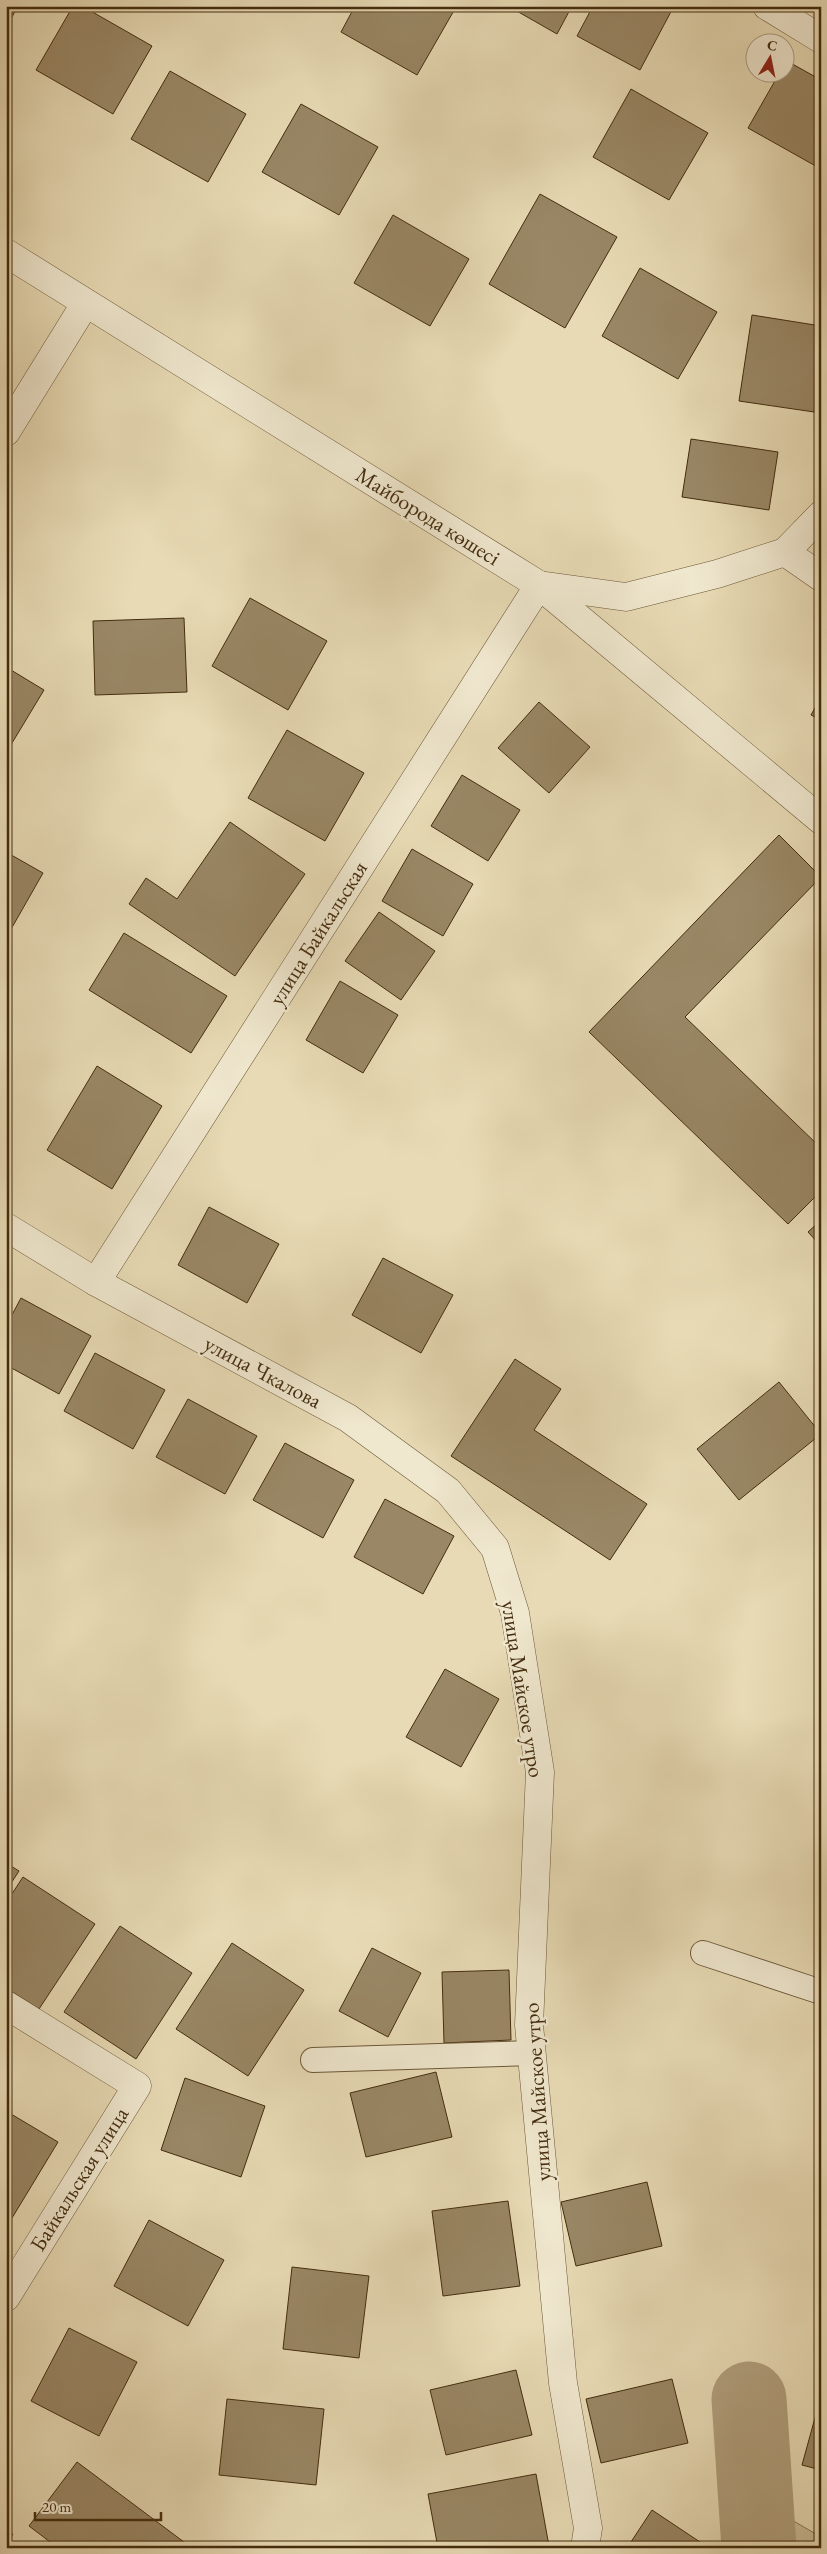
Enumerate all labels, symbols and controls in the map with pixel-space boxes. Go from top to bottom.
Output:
north arrow [744,32,794,82]
text: С [766,35,779,55]
street label: Майборода көшесі [350,460,506,572]
street label: улица Байкальская [262,855,374,1011]
street label: улица Чкалова [199,1329,327,1415]
street label: улица Майское утро [495,1598,551,1780]
street label: улица Майское утро [516,2002,558,2182]
street label: Байкальская улица [23,2101,135,2257]
scale bar [35,2489,161,2521]
text: 20 m [42,2497,71,2516]

